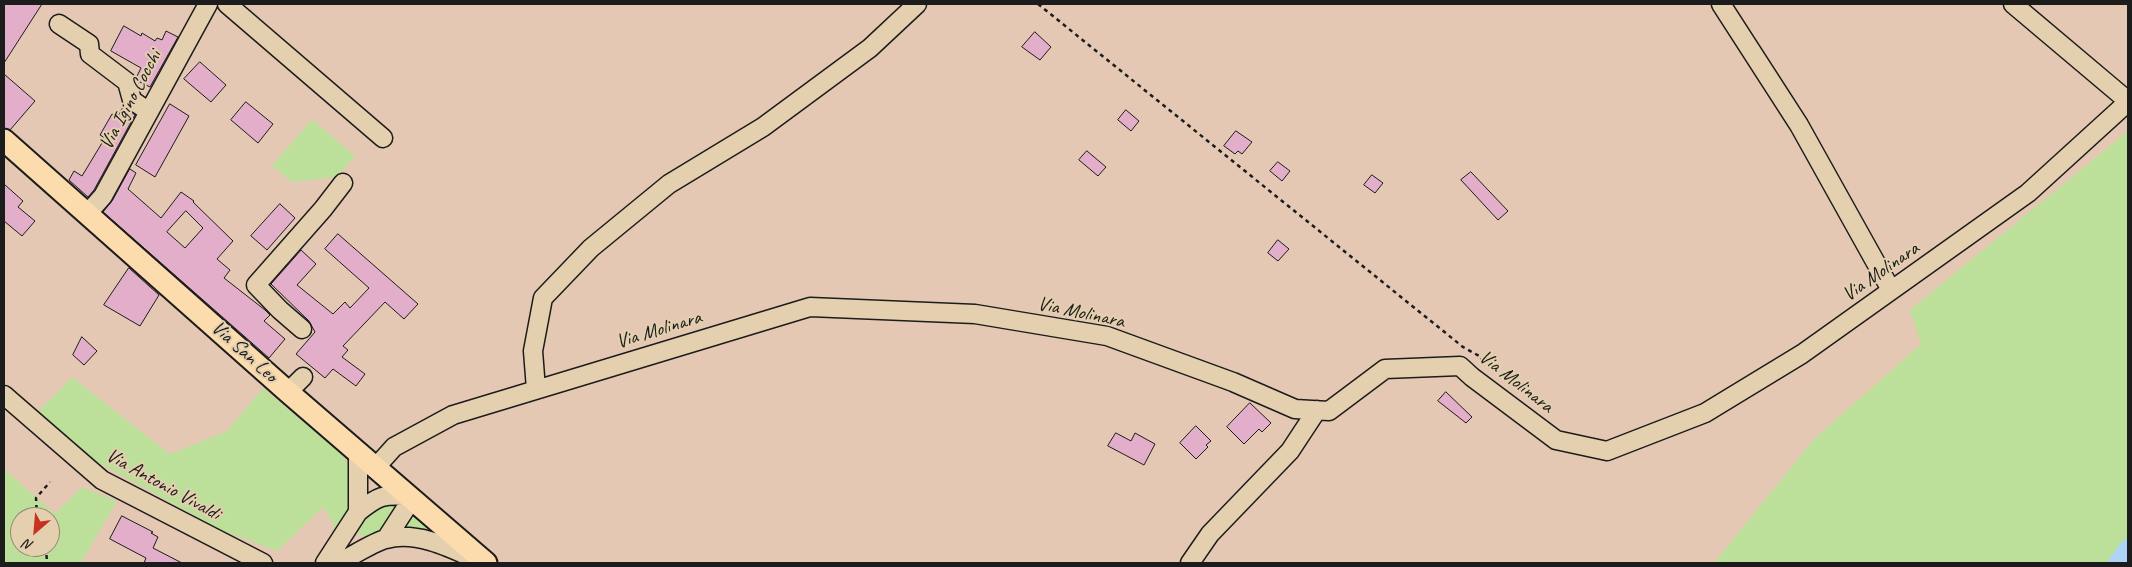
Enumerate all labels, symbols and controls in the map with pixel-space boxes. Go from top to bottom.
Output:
street label: Via Igino Cocchi [95,46,167,154]
street label: Via Molinara [1838,237,1924,307]
street label: Via Molinara [1035,292,1127,334]
street label: Via Molinara [613,306,705,354]
street label: Via San Leo [206,316,282,388]
street label: Via Molinara [1474,345,1558,419]
street label: Via Antonio Vivaldi [102,444,224,526]
north arrow [10,507,60,557]
text: N [21,535,36,554]

